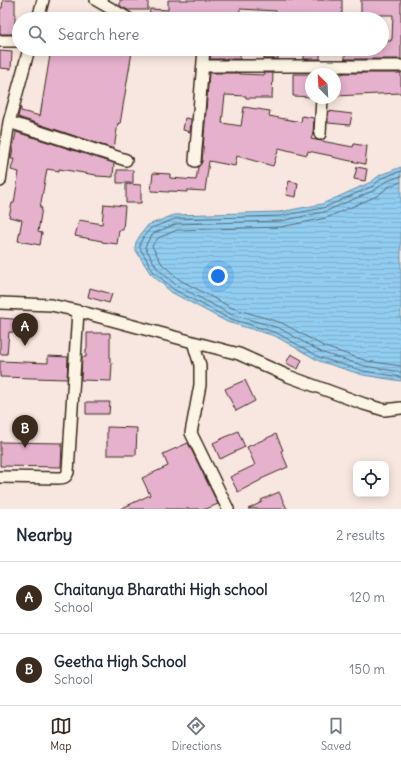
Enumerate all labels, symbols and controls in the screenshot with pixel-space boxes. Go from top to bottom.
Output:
search box [12,12,389,56]
icon: search [26,23,48,45]
text: Search here [58,25,139,44]
north arrow [305,68,341,104]
your location [208,266,228,286]
pin: A [12,313,38,346]
pin: B [12,415,38,448]
map controls [353,461,389,497]
button: locate [353,461,389,497]
text: Nearby [16,524,72,546]
text: 2 results [336,527,385,544]
text: Chaitanya Bharathi High school [54,580,268,599]
text: A [25,589,33,606]
text: 120 m [350,589,385,606]
text: School [54,599,93,616]
text: Geetha High School [54,652,186,671]
text: B [25,661,33,678]
text: 150 m [349,661,385,678]
text: School [54,671,93,688]
tab: Map [50,715,72,753]
tab: Directions [172,715,221,753]
tab: Saved [321,715,351,753]

